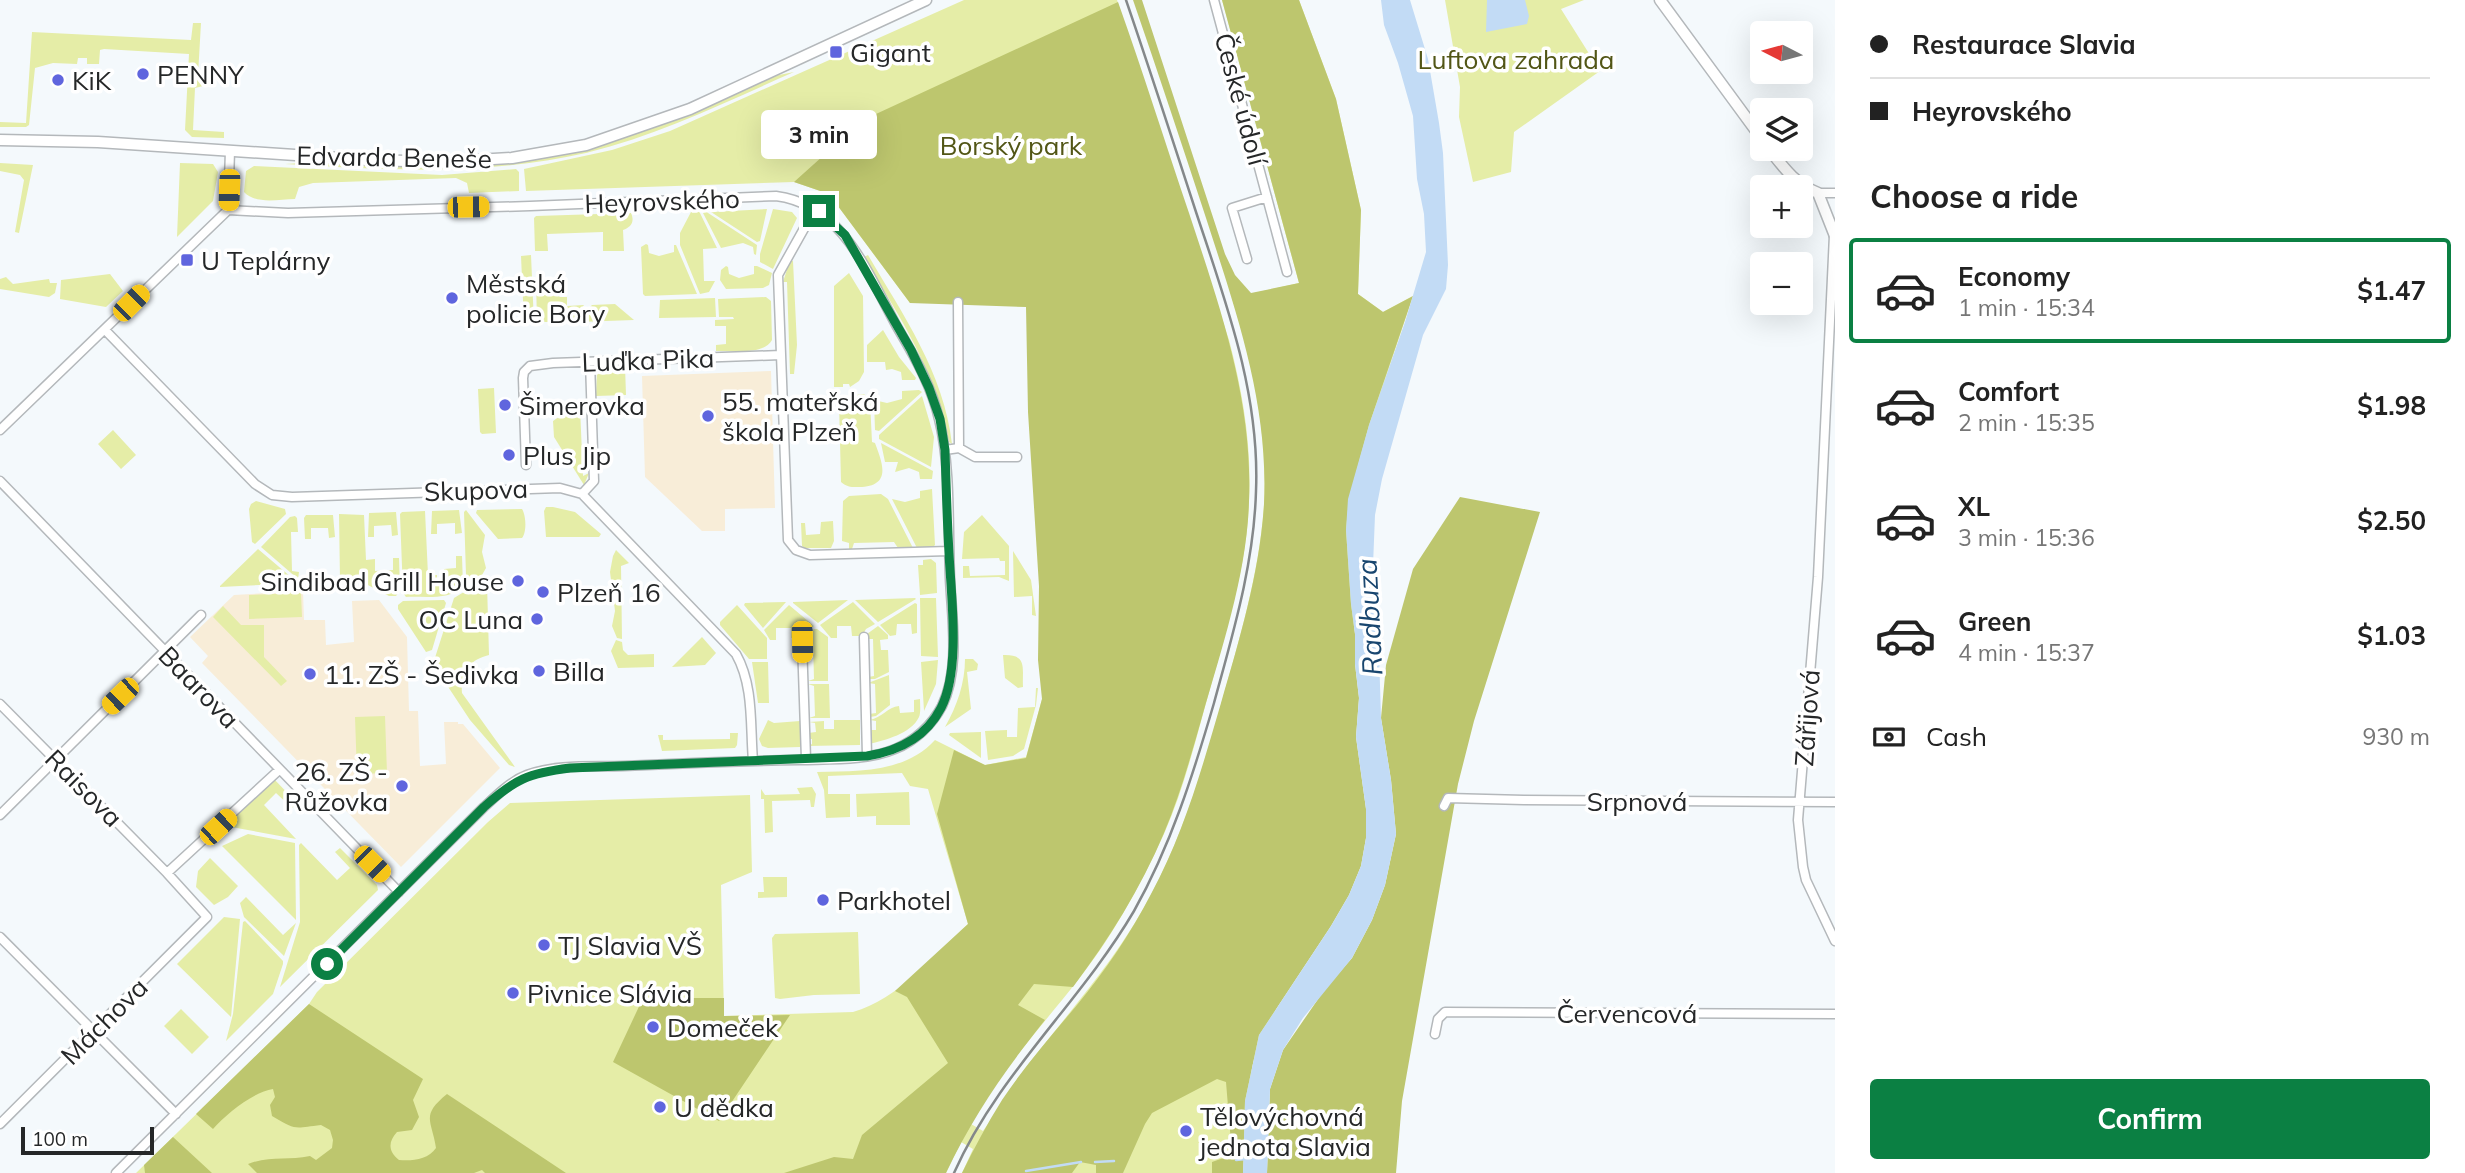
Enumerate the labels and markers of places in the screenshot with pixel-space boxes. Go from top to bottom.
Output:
place label: Gigant [850,36,931,69]
marker: Gigant [828,44,844,60]
place label: PENNY [157,58,245,91]
place label: KiK [72,64,112,97]
marker: PENNY [135,66,151,82]
marker: KiK [50,72,66,88]
place label: U Teplárny [201,244,331,277]
marker: U Teplárny [179,252,195,268]
place label: Městská policie Bory [466,267,606,330]
marker: Městská policie Bory [444,290,460,306]
place label: 55. mateřská škola Plzeň [722,385,879,448]
place label: Šimerovka [519,389,645,422]
marker: Šimerovka [497,397,513,413]
marker: 55. mateřská škola Plzeň [700,408,716,424]
place label: Plus Jip [523,439,611,472]
marker: Plus Jip [501,447,517,463]
place label: Sindibad Grill House [260,565,504,598]
marker: Sindibad Grill House [510,573,526,589]
place label: Plzeň 16 [557,576,661,609]
marker: Plzeň 16 [535,584,551,600]
place label: OC Luna [419,603,523,636]
marker: OC Luna [529,611,545,627]
place label: Billa [553,655,605,688]
place label: 11. ZŠ - Šedivka [324,658,519,691]
marker: Billa [531,663,547,679]
marker: 11. ZŠ - Šedivka [302,666,318,682]
place label: 26. ZŠ - Růžovka [284,755,388,818]
marker: 26. ZŠ - Růžovka [394,778,410,794]
place label: Parkhotel [837,884,951,917]
marker: Parkhotel [815,892,831,908]
place label: TJ Slavia VŠ [558,929,702,962]
marker: TJ Slavia VŠ [536,937,552,953]
place label: Pivnice Slávia [527,977,692,1010]
marker: Pivnice Slávia [505,985,521,1001]
place label: Domeček [667,1011,779,1044]
marker: Domeček [645,1019,661,1035]
place label: U dědka [674,1091,774,1124]
marker: U dědka [652,1099,668,1115]
place label: Tělovýchovná jednota Slavia [1198,1100,1371,1163]
marker: Tělovýchovná jednota Slavia [1178,1123,1194,1139]

